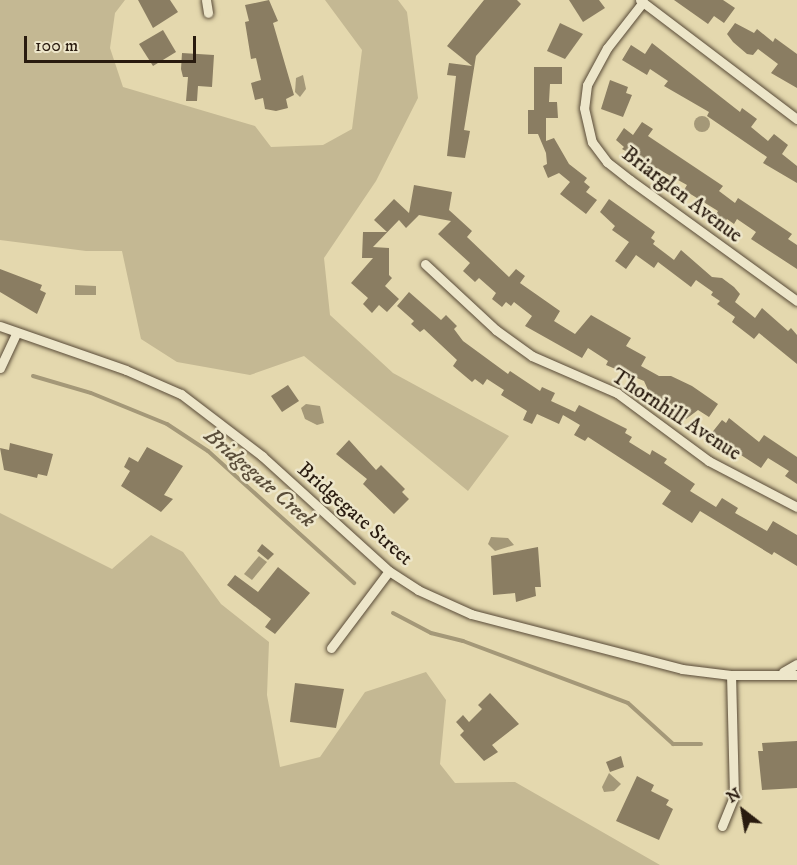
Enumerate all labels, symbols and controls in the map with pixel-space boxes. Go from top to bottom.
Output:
scale bar [27,24,200,62]
text: 100 m [35,35,78,57]
street label: Briarglen Avenue [617,142,747,248]
street label: Thornhill Avenue [606,364,746,466]
water label: Bridgegate Creek [199,423,321,533]
street label: Bridgegate Street [292,457,418,571]
north arrow [713,781,773,841]
text: N [723,784,745,808]

